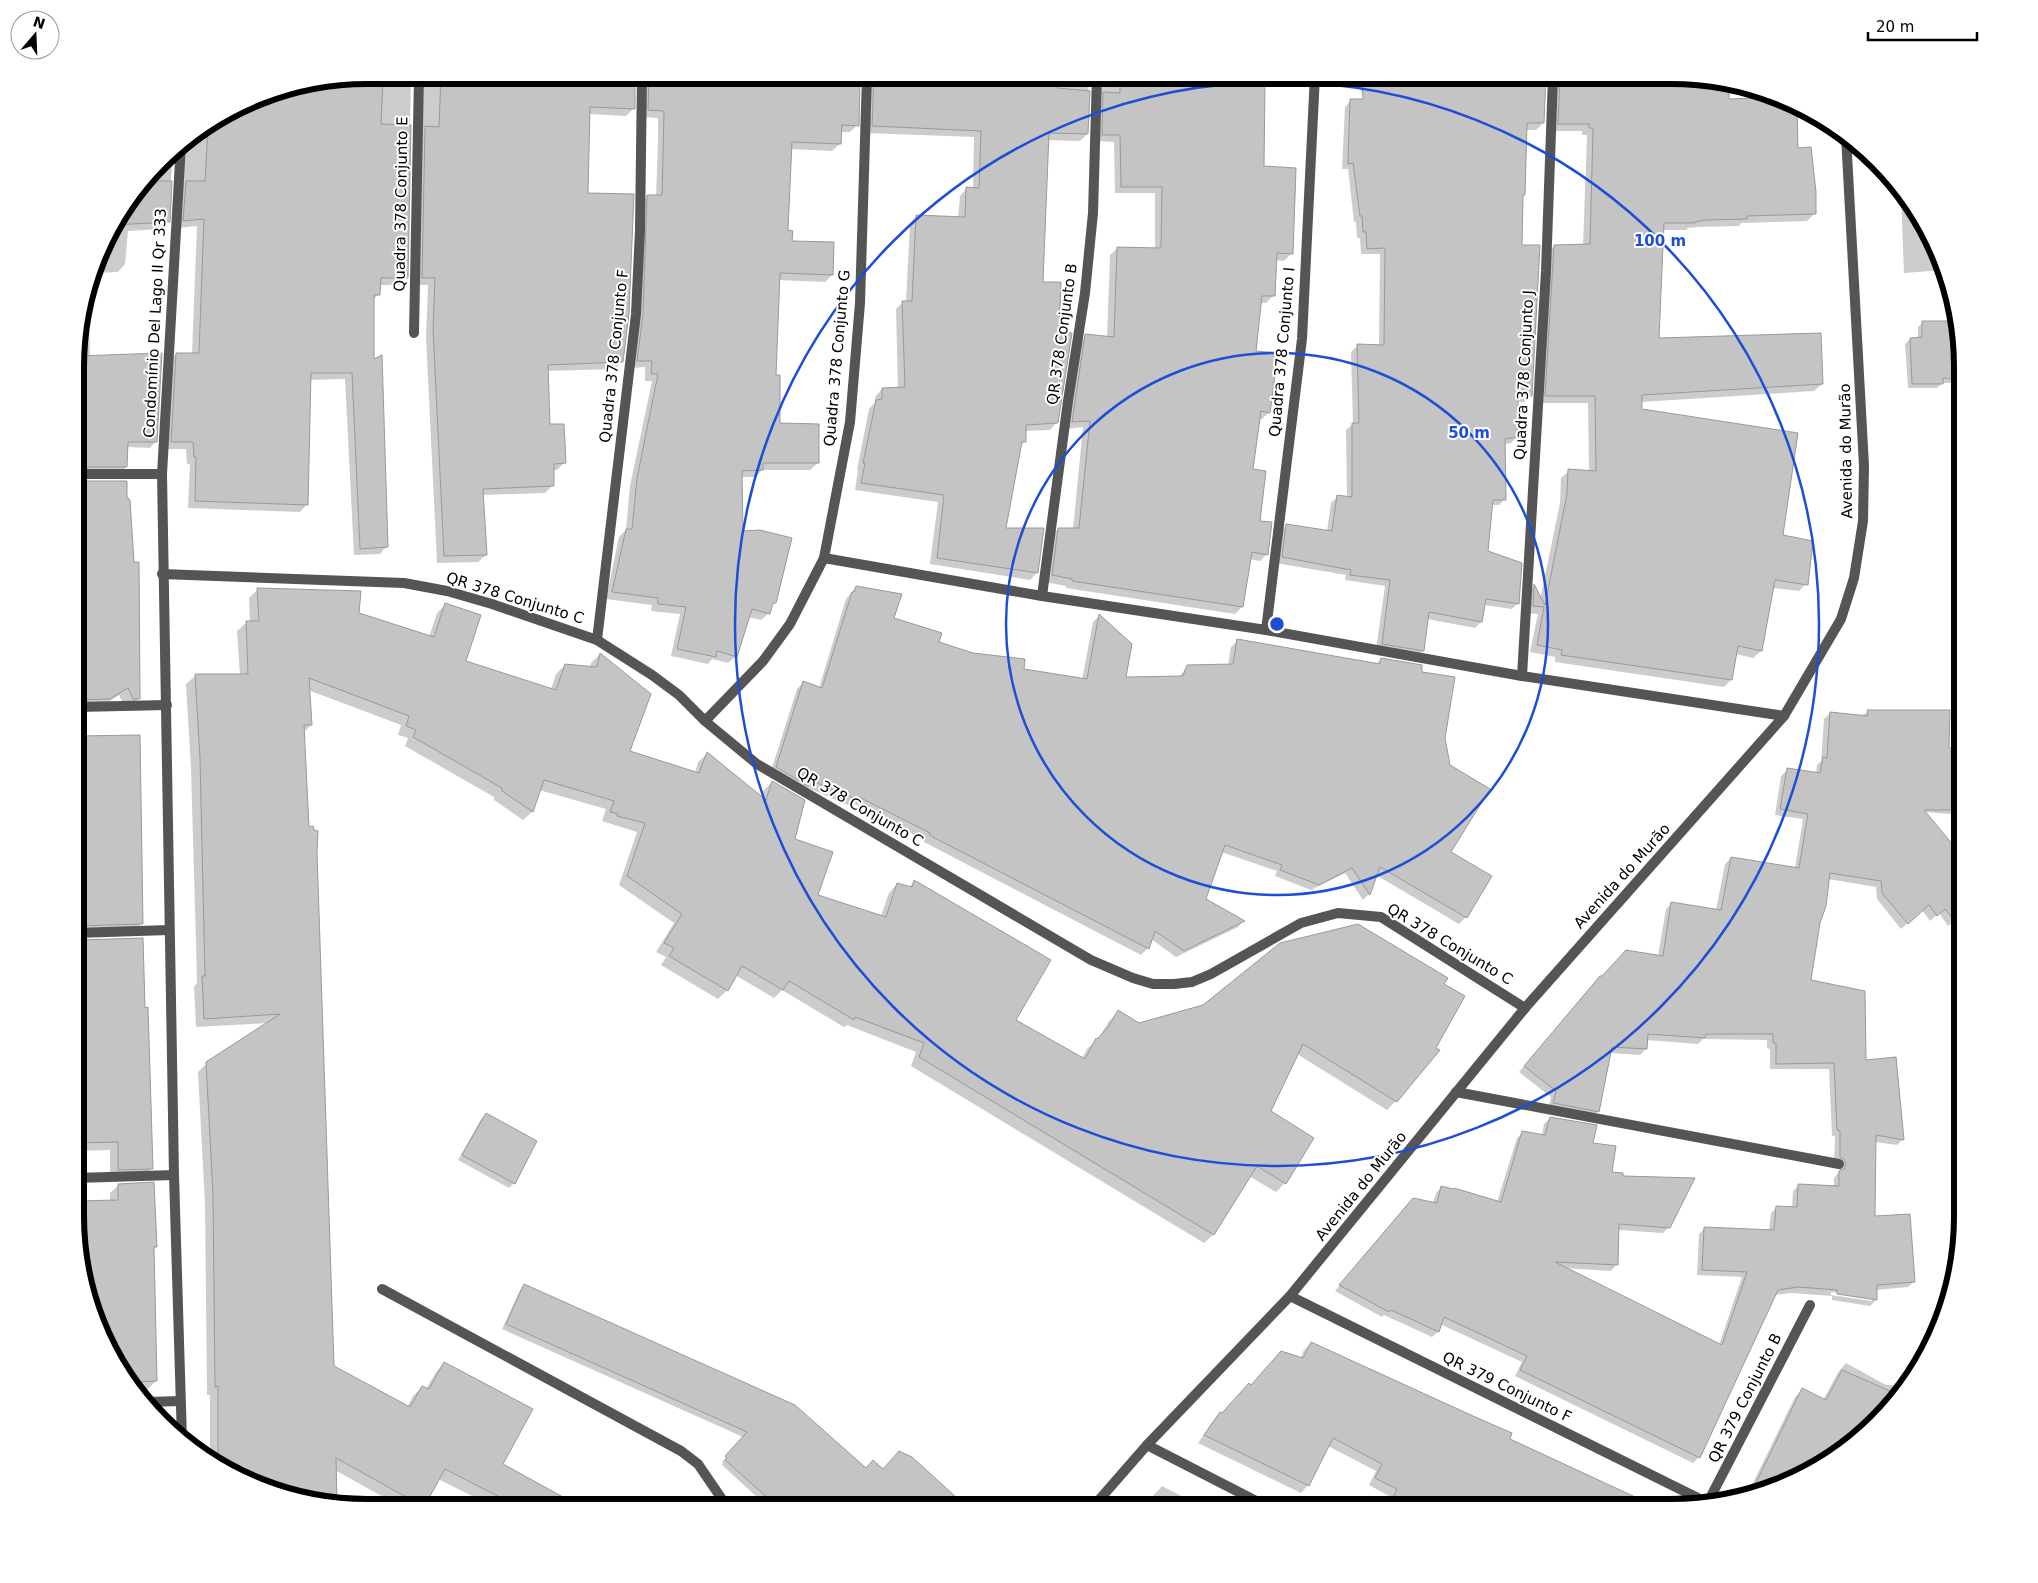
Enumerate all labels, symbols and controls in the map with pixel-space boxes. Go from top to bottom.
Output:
north arrow [10,10,60,60]
scale bar [1868,10,1977,42]
text: N [31,13,47,32]
text: 20 m [1876,18,1914,36]
street label: Quadra 378 Conjunto E [390,116,412,292]
street label: Condomínio Del Lago II Qr 333 [140,208,170,438]
text: 100 m [1634,232,1686,250]
street label: QR 378 Conjunto B [1043,262,1081,406]
street label: Quadra 378 Conjunto I [1266,266,1298,438]
street label: Quadra 378 Conjunto F [596,268,632,444]
street label: Quadra 378 Conjunto G [820,269,854,447]
street label: Quadra 378 Conjunto J [1511,290,1537,460]
street label: Avenida do Murão [1836,383,1856,519]
text: 50 m [1448,424,1490,442]
street label: QR 378 Conjunto C [444,568,586,628]
centre of rings [1268,615,1286,633]
street label: QR 378 Conjunto C [794,763,926,851]
street label: Avenida do Murão [1570,820,1674,932]
street label: QR 378 Conjunto C [1384,899,1516,989]
street label: Avenida do Murão [1311,1128,1411,1244]
street label: QR 379 Conjunto B [1705,1330,1785,1466]
street label: QR 379 Conjunto F [1440,1348,1574,1426]

